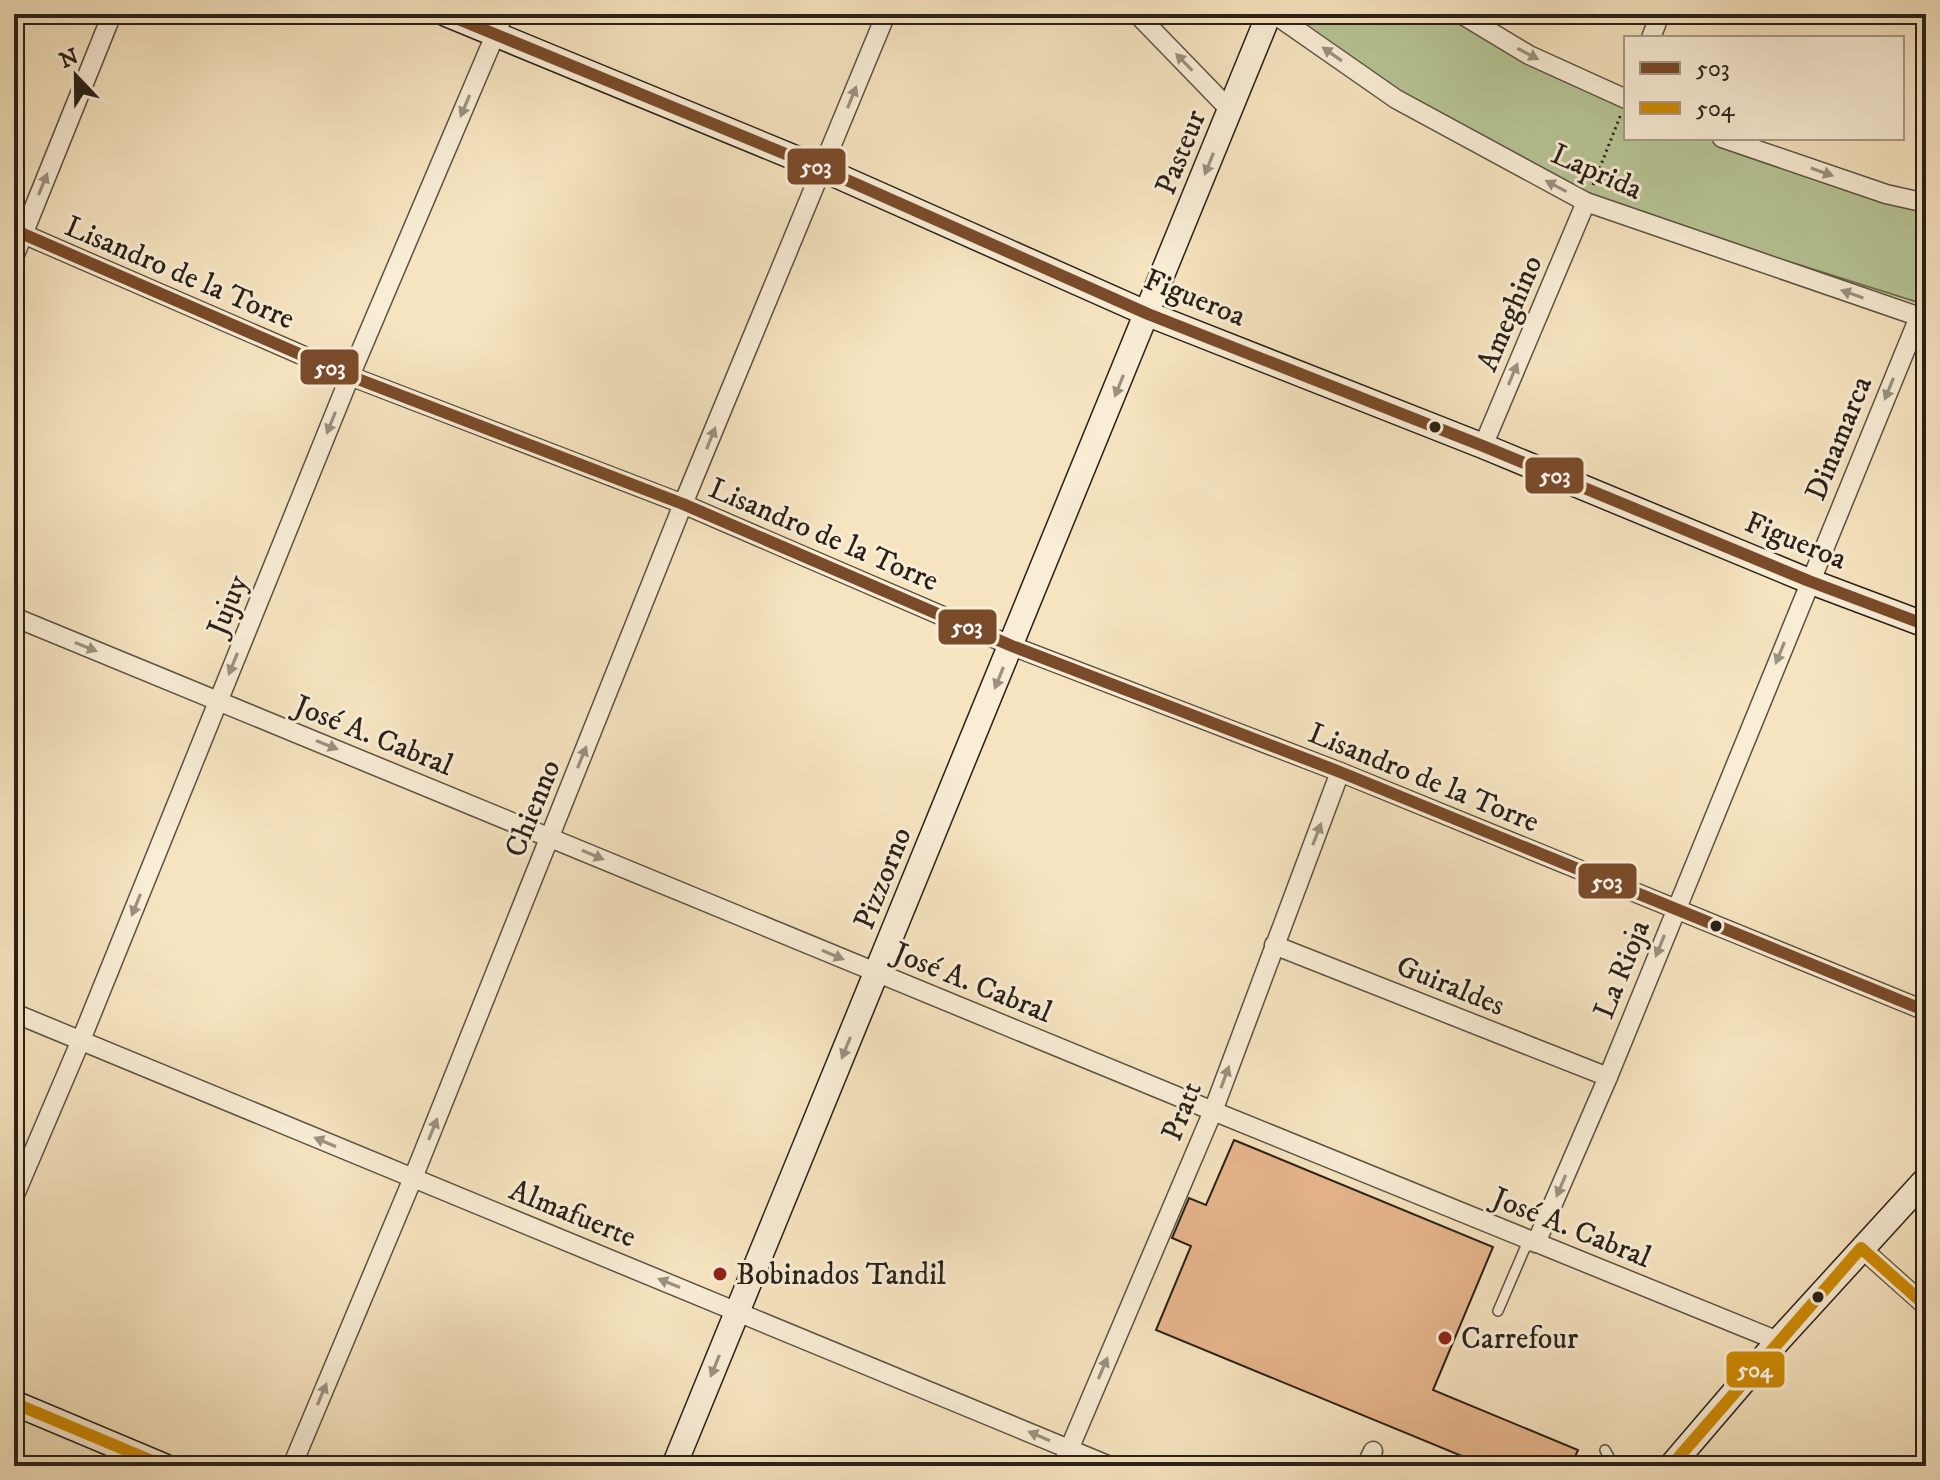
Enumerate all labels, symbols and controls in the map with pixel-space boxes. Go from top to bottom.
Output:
north arrow [36,36,116,116]
legend [1624,36,1904,140]
text: N [56,43,83,75]
one-way arrow [1321,47,1342,62]
one-way arrow [1517,47,1540,60]
one-way arrow [1175,53,1194,72]
text: 503 [1696,54,1730,84]
one-way arrow [845,85,858,109]
one-way arrow [459,94,472,118]
text: 504 [1696,94,1736,124]
street label: Pasteur [1148,105,1215,200]
street label: Laprida [1545,136,1648,209]
line badge: 503 [786,147,847,186]
one-way arrow [1203,153,1216,176]
text: 503 [800,154,831,181]
one-way arrow [1810,167,1834,179]
one-way arrow [37,172,50,196]
one-way arrow [1544,179,1567,192]
street label: Lisandro de la Torre [59,208,300,338]
street label: Ameghino [1469,250,1551,377]
street label: Figueroa [1138,261,1251,336]
one-way arrow [1840,288,1864,300]
line badge: 503 [299,348,360,386]
text: 503 [314,355,345,382]
one-way arrow [1507,362,1520,386]
street label: Dinamarca [1798,371,1881,506]
one-way arrow [1112,374,1125,398]
one-way arrow [1882,377,1895,401]
one-way arrow [324,411,337,435]
unlabelled marker [1427,419,1443,435]
one-way arrow [704,426,717,450]
line badge: 503 [1524,456,1585,495]
text: 503 [1539,463,1570,490]
street label: Lisandro de la Torre [703,470,944,600]
street label: Figueroa [1739,504,1852,579]
street label: Jujuy [199,569,257,644]
line badge: 503 [937,608,998,646]
text: 503 [951,614,982,641]
one-way arrow [74,641,98,654]
one-way arrow [1773,641,1786,665]
one-way arrow [226,652,239,676]
one-way arrow [992,666,1005,690]
street label: José A. Cabral [286,687,458,785]
street label: Lisandro de la Torre [1303,715,1544,842]
one-way arrow [315,739,339,752]
one-way arrow [576,745,589,769]
street label: Chienno [497,754,570,863]
street label: Pizzorno [846,822,921,935]
one-way arrow [1311,822,1324,846]
one-way arrow [581,849,605,862]
line badge: 503 [1577,862,1638,900]
text: 503 [1591,869,1622,896]
one-way arrow [129,893,142,917]
street label: La Rioja [1586,915,1659,1024]
unlabelled marker [1708,918,1724,934]
street label: José A. Cabral [885,934,1057,1032]
one-way arrow [1654,934,1667,958]
street label: Guiraldes [1391,948,1510,1025]
one-way arrow [821,949,845,962]
one-way arrow [840,1036,853,1060]
one-way arrow [1219,1065,1232,1089]
street label: Pratt [1154,1077,1211,1147]
one-way arrow [427,1117,440,1140]
one-way arrow [313,1135,337,1148]
street label: Almafuerte [504,1172,641,1256]
one-way arrow [1554,1174,1567,1198]
street label: José A. Cabral [1484,1179,1656,1277]
place label: Bobinados Tandil [736,1257,946,1294]
marker: Bobinados Tandil [711,1265,729,1283]
one-way arrow [657,1276,681,1289]
unlabelled marker [1810,1289,1826,1305]
place label: Carrefour [1461,1321,1578,1358]
marker: Carrefour [1436,1329,1454,1347]
line badge: 504 [1725,1350,1786,1389]
one-way arrow [709,1354,722,1378]
one-way arrow [1097,1356,1110,1380]
text: 504 [1736,1357,1774,1384]
one-way arrow [316,1382,329,1406]
one-way arrow [1027,1429,1050,1442]

